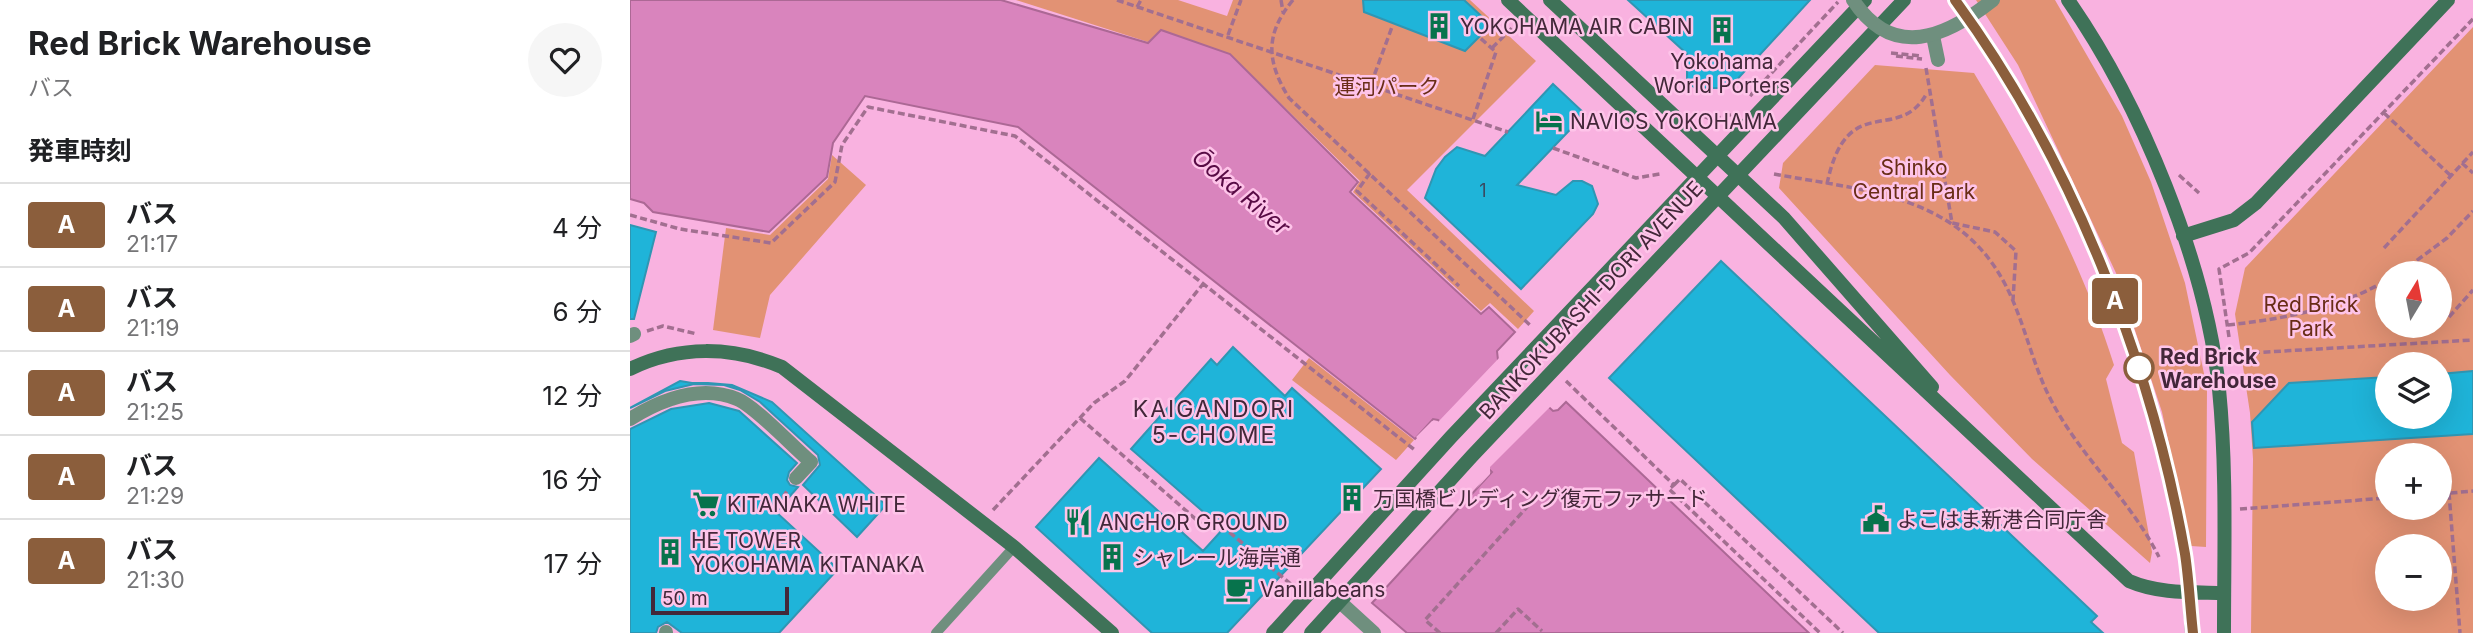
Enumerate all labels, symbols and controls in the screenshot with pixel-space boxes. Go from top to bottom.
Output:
building icon: YOKOHAMA AIR CABIN [1424,11,1454,41]
place label: YOKOHAMA AIR CABIN [1460,14,1693,39]
building icon: Yokohama World Porters [1707,15,1737,45]
text: Red Brick Warehouse [28,23,372,63]
button: heart [528,23,602,97]
place label: Yokohama World Porters [1654,49,1790,98]
text: バス [28,74,74,102]
park label: 運河パーク [1335,74,1440,99]
hotel icon: NAVIOS YOKOHAMA [1534,106,1564,136]
place label: NAVIOS YOKOHAMA [1570,109,1777,134]
text: 発車時刻 [28,135,132,166]
water label: Ōoka River [1186,143,1297,242]
park label: Shinko Central Park [1853,155,1976,204]
street label: BANKOKUBASHI-DORI AVENUE [1474,176,1708,424]
house number: 1 [1479,180,1487,201]
text: バス [126,198,178,229]
text: A [58,210,75,239]
text: 4 分 [552,212,602,243]
text: 21:17 [126,230,178,258]
north arrow [2375,261,2452,338]
map controls [2375,261,2452,611]
line badge: A [2092,278,2138,324]
text: バス [126,282,178,313]
text: A [2106,286,2124,315]
park label: Red Brick Park [2264,292,2359,341]
text: A [58,294,75,323]
text: 6 分 [553,296,602,327]
text: 21:19 [126,314,180,342]
place label: Red Brick Warehouse [2160,344,2277,393]
button: layers [2375,352,2452,429]
marker: Red Brick Warehouse [2124,353,2154,383]
text: バス [126,366,178,397]
text: A [58,378,75,407]
text: 12 分 [542,380,602,411]
district label: KAIGANDORI 5-CHOME [1133,395,1295,449]
text: 21:25 [126,398,184,426]
button: + [2375,443,2452,520]
text: バス [126,450,178,481]
text: A [58,462,75,491]
text: 16 分 [542,464,602,495]
text: 21:29 [126,482,184,510]
building icon: 万国橋ビルディング復元ファサード [1337,483,1367,513]
place label: 万国橋ビルディング復元ファサード [1373,486,1708,511]
supermarket icon: KITANAKA WHITE [691,489,721,519]
place label: KITANAKA WHITE [727,492,906,517]
public building icon: よこはま新港合同庁舎 [1861,504,1891,534]
restaurant icon: ANCHOR GROUND [1063,507,1093,537]
place label: よこはま新港合同庁舎 [1897,507,2107,532]
place label: ANCHOR GROUND [1099,510,1288,535]
place label: HE TOWER YOKOHAMA KITANAKA [691,528,924,577]
text: バス [126,534,178,565]
button: − [2375,534,2452,611]
building icon: HE TOWER YOKOHAMA KITANAKA [655,537,685,567]
building icon: シャレール海岸通 [1097,542,1127,572]
place label: シャレール海岸通 [1133,545,1301,570]
text: A [58,546,75,575]
text: 17 分 [543,548,602,579]
text: 21:30 [126,566,185,594]
cafe icon: Vanillabeans [1224,574,1254,604]
place label: Vanillabeans [1260,577,1385,602]
scale bar [651,584,789,616]
text: 50 m [662,587,708,610]

